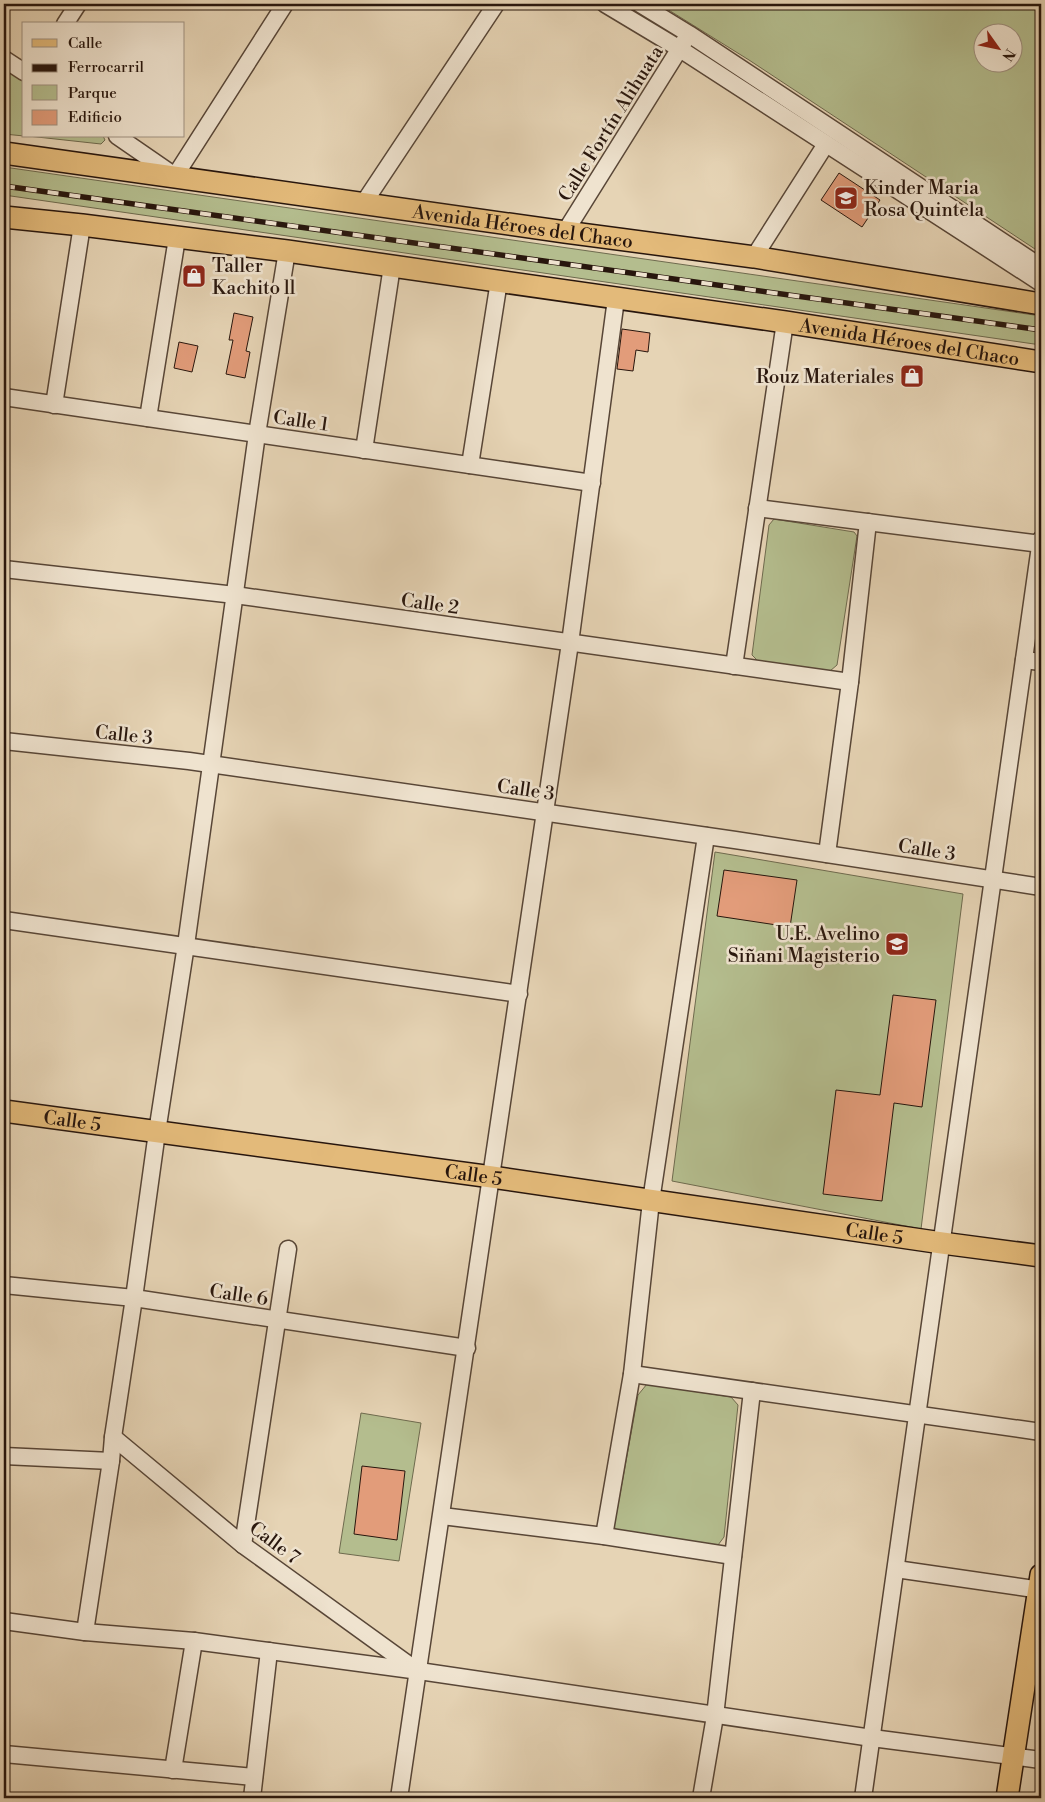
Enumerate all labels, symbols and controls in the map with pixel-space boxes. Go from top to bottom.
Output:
legend [22,22,185,138]
north arrow [972,22,1022,72]
text: Calle [68,34,102,53]
street label: Calle Fortín Alihuata [553,41,669,206]
text: N [997,45,1019,64]
text: Ferrocarril [68,58,145,77]
text: Parque [68,84,117,103]
text: Edificio [68,108,122,127]
place label: Kinder Maria Rosa Quintela [864,176,985,222]
school or university icon: Kinder Maria Rosa Quintela [833,185,859,211]
street label: Avenida Héroes del Chaco [410,200,635,254]
place label: Taller Kachito ll [212,254,296,300]
shop icon: Taller Kachito ll [181,263,207,289]
street label: Avenida Héroes del Chaco [796,313,1021,371]
shop icon: Rouz Materiales [899,363,925,389]
place label: Rouz Materiales [756,365,894,389]
street label: Calle 1 [272,405,330,437]
street label: Calle 2 [399,588,460,620]
street label: Calle 3 [94,720,154,750]
street label: Calle 3 [496,774,556,806]
street label: Calle 3 [896,834,957,866]
place label: U.E. Avelino Siñani Magisterio [728,922,880,968]
school or university icon: U.E. Avelino Siñani Magisterio [884,931,910,957]
street label: Calle 5 [42,1105,103,1137]
street label: Calle 5 [443,1160,504,1191]
street label: Calle 5 [844,1218,905,1250]
street label: Calle 6 [208,1279,270,1311]
street label: Calle 7 [244,1516,305,1570]

